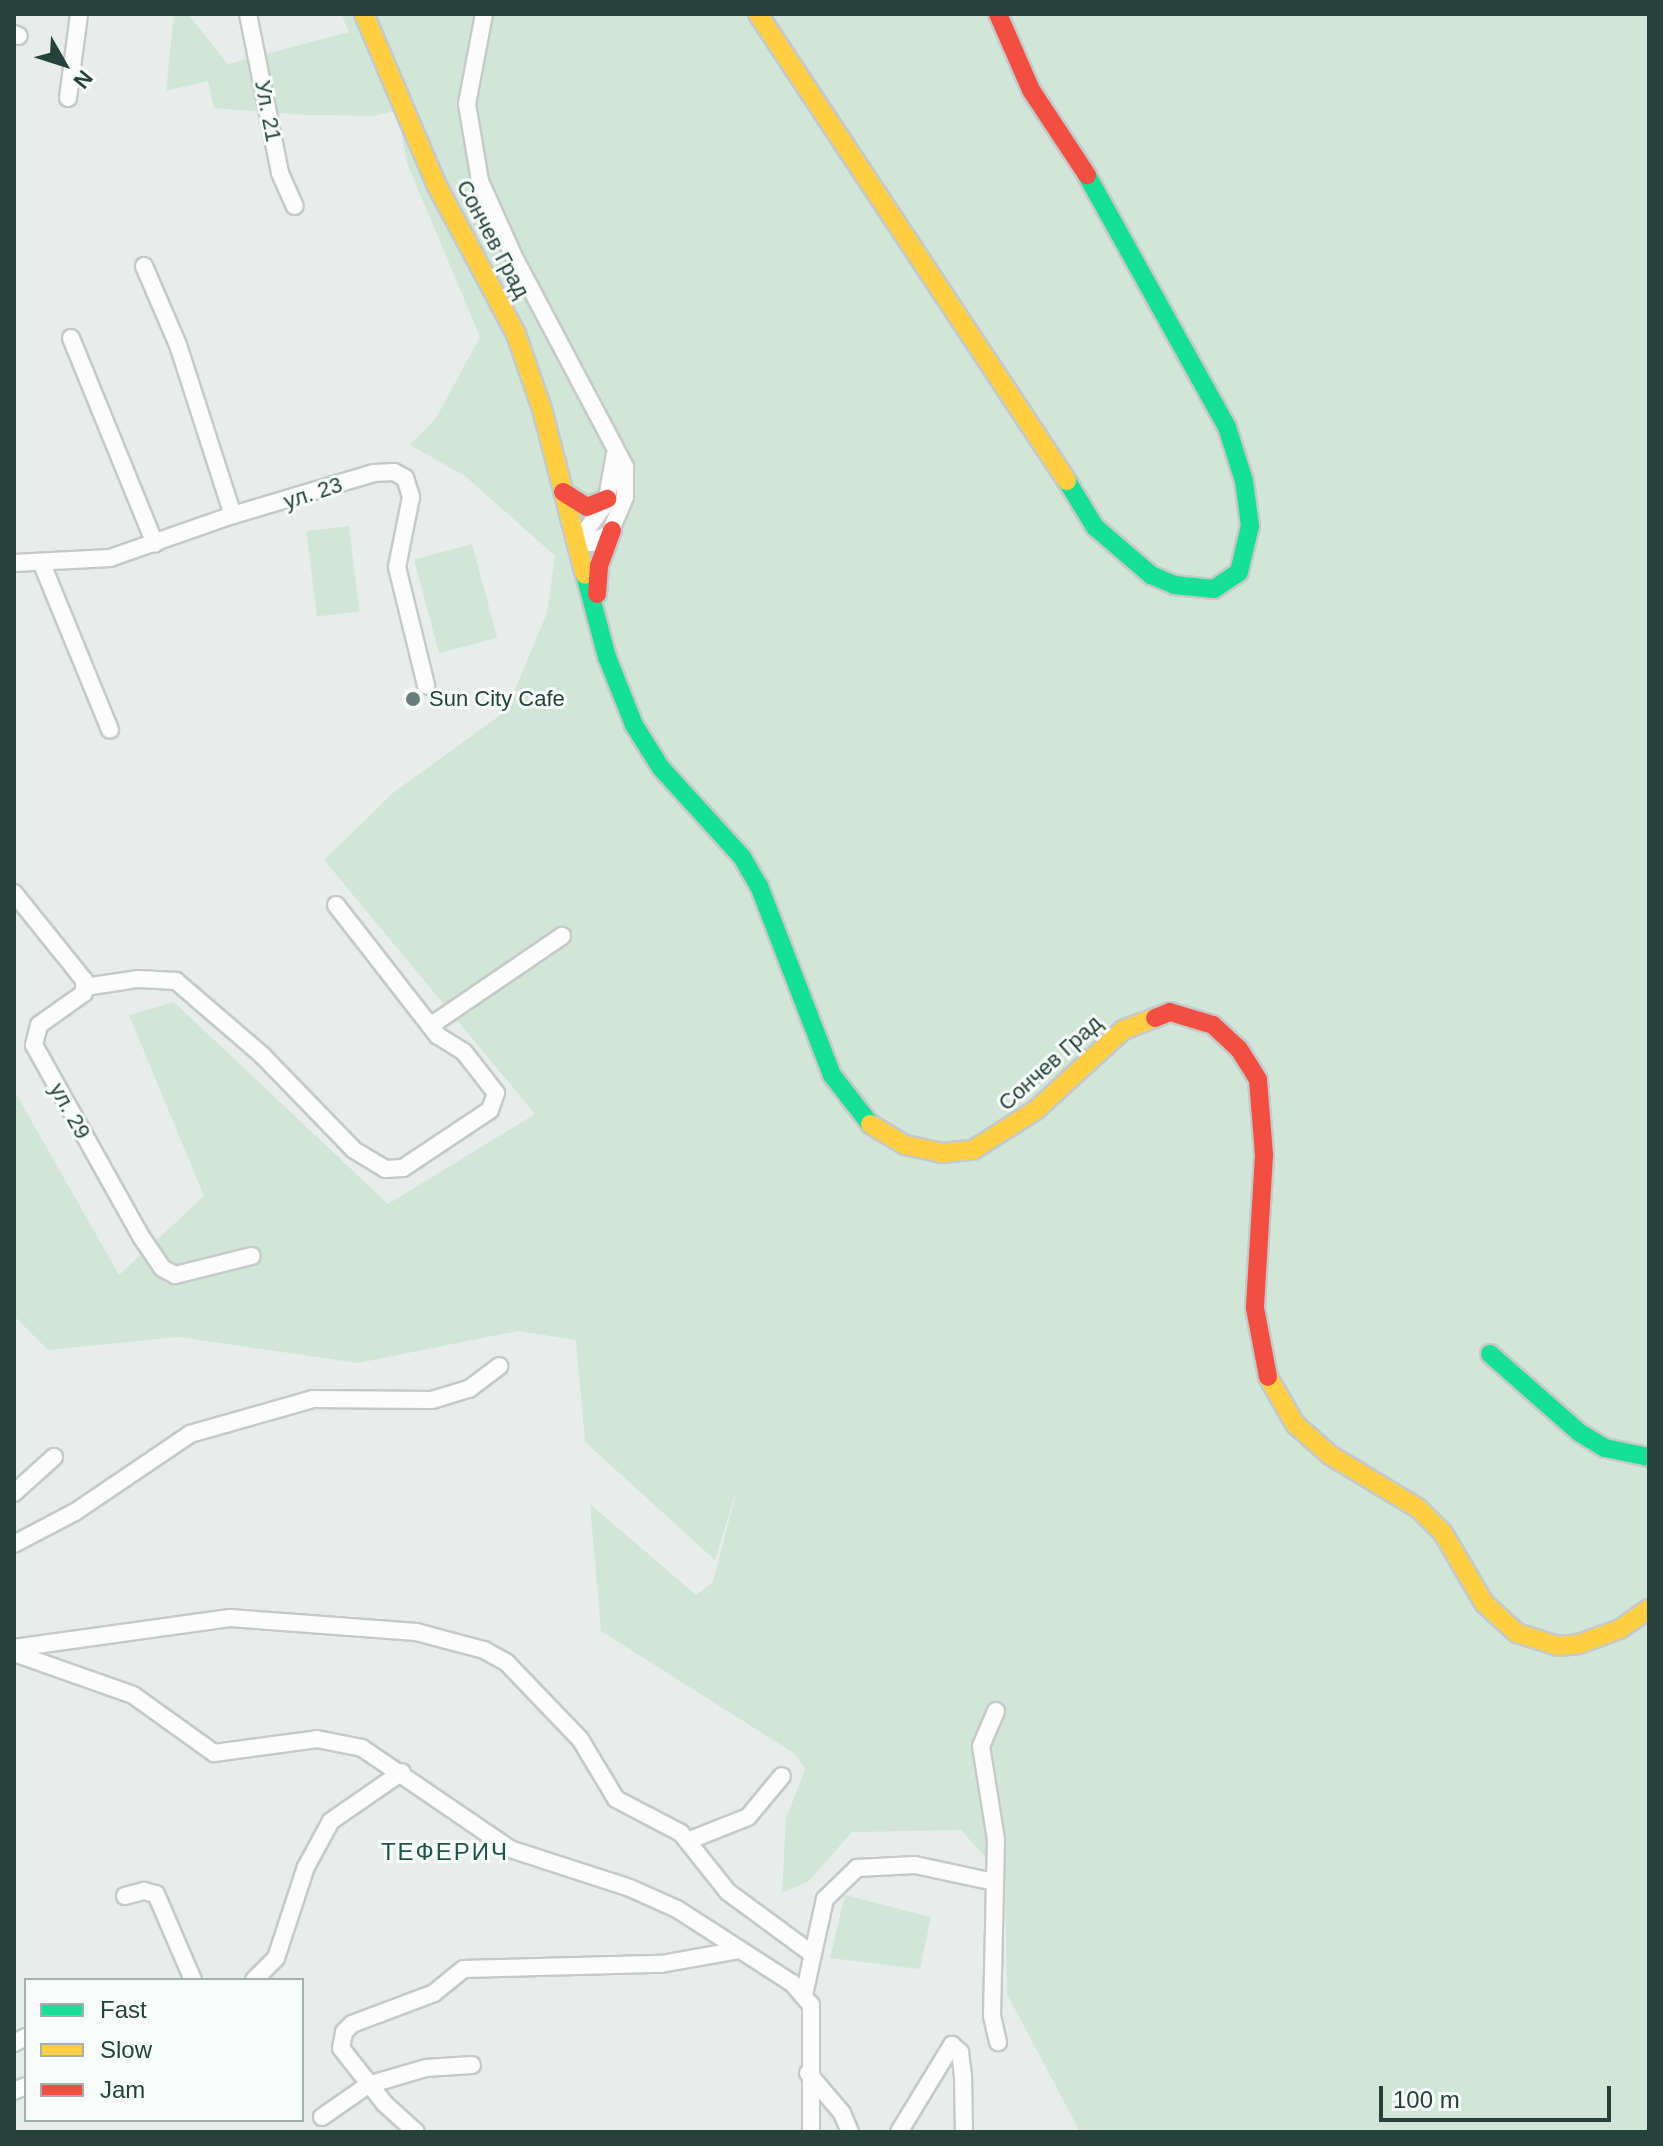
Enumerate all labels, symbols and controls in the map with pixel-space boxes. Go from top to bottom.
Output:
north arrow [24,24,104,104]
text: N [68,65,98,93]
street label: Ул. 21 [249,78,287,144]
street label: Сончев Град [451,176,535,302]
street label: ул. 23 [280,471,346,515]
place label: Sun City Cafe [429,686,565,712]
marker: Sun City Cafe [404,690,422,708]
street label: Сончев Град [993,1010,1107,1116]
street label: ул. 29 [44,1078,96,1144]
district label: ТЕФЕРИЧ [381,1838,509,1866]
legend [24,1978,304,2122]
text: Fast [100,1996,147,2023]
text: Slow [100,2036,152,2063]
scale bar [1383,2070,1615,2120]
text: Jam [100,2076,145,2103]
text: 100 m [1393,2086,1460,2113]

